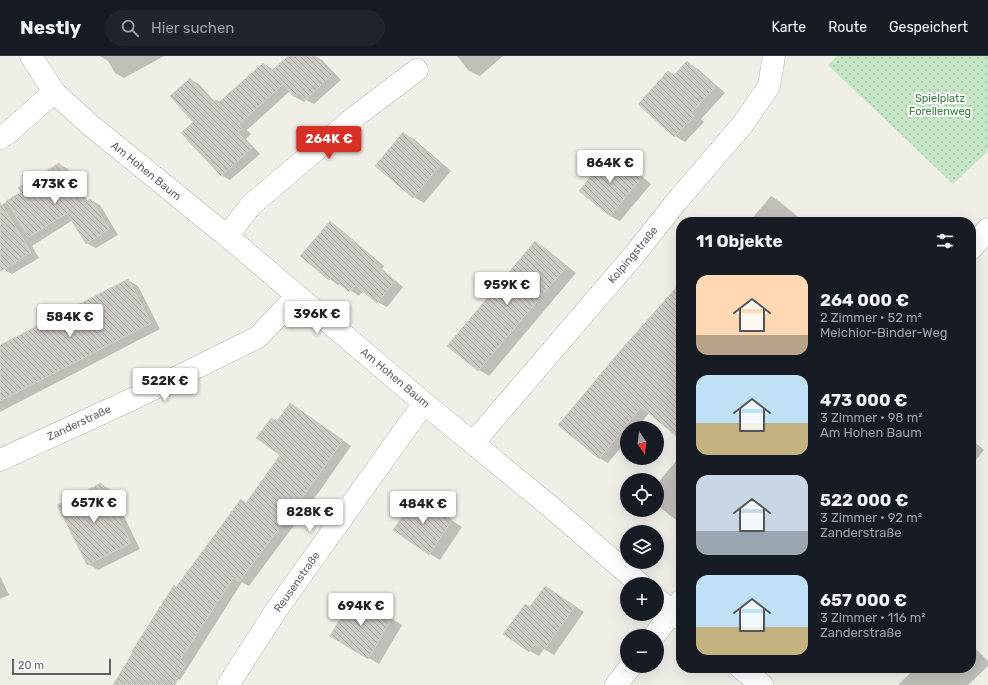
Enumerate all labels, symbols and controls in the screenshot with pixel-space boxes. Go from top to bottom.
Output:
search box [105,10,385,46]
text: Nestly [20,16,81,39]
icon: search [119,17,141,39]
text: Hier suchen [151,19,234,37]
text: Karte [771,19,806,36]
text: Route [828,19,867,36]
text: Gespeichert [889,19,968,36]
park label: Spielplatz Forellenweg [909,92,971,118]
pin: 264K € [296,126,362,160]
text: 264K € [305,131,353,146]
street label: Am Hohen Baum [108,139,184,203]
pin: 864K € [577,150,643,184]
text: 864K € [586,155,634,170]
pin: 473K € [22,171,88,205]
text: 473K € [32,176,78,191]
street label: Kolpingstraße [605,224,661,286]
icon: filters [934,230,956,252]
text: 11 Objekte [696,231,783,251]
pin: 959K € [474,272,540,306]
text: 959K € [484,277,530,292]
text: 264 000 € [820,290,909,310]
icon: home [728,291,776,339]
pin: 396K € [284,301,350,335]
pin: 584K € [37,304,103,338]
text: 396K € [294,306,340,321]
text: 584K € [46,309,94,324]
text: 2 Zimmer · 52 m² [820,310,922,325]
text: Melchior-Binder-Weg [820,325,947,340]
street label: Am Hohen Baum [358,345,432,411]
pin: 522K € [132,368,198,402]
text: 522K € [142,373,188,388]
text: 473 000 € [820,390,907,410]
icon: home [728,391,776,439]
street label: Zanderstraße [45,403,113,443]
text: 3 Zimmer · 98 m² [820,410,923,425]
north arrow [620,421,664,465]
map controls [620,421,664,673]
text: Am Hohen Baum [820,425,922,440]
button: locate [620,473,664,517]
pin: 657K € [61,490,127,524]
text: 522 000 € [820,490,908,510]
pin: 484K € [390,491,456,525]
icon: home [728,491,776,539]
text: 657K € [71,495,117,510]
text: 484K € [399,496,447,511]
pin: 828K € [277,499,343,533]
text: 828K € [286,504,334,519]
text: 3 Zimmer · 92 m² [820,510,922,525]
button: layers [620,525,664,569]
text: Zanderstraße [820,525,901,540]
street label: Reusenstraße [271,549,323,615]
button: + [620,577,664,621]
text: 657 000 € [820,590,907,610]
icon: home [728,591,776,639]
pin: 694K € [328,593,394,627]
text: 694K € [337,598,385,613]
text: 3 Zimmer · 116 m² [820,610,926,625]
text: Zanderstraße [820,625,901,640]
button: − [620,629,664,673]
scale bar [12,657,111,676]
text: 20 m [18,659,44,672]

